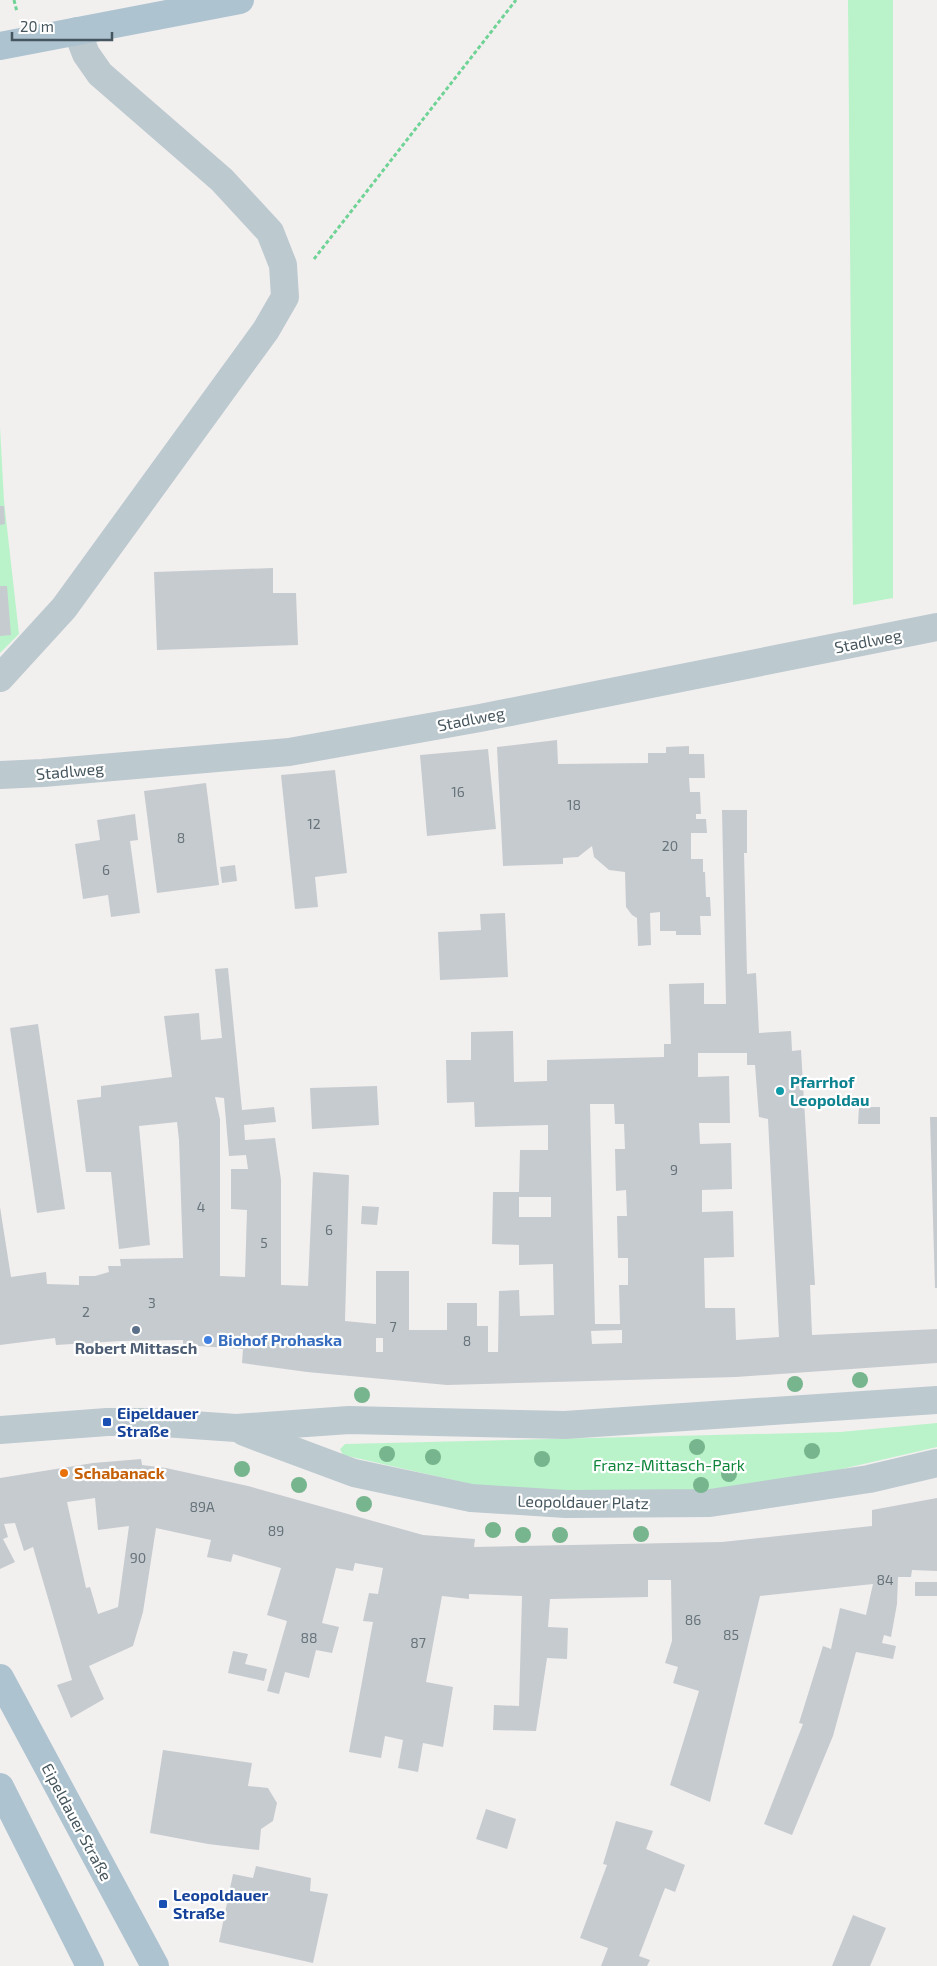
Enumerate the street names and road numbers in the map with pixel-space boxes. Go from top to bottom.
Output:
street label: Stadlweg [833,625,903,656]
street label: Stadlweg [436,703,506,734]
street label: Stadlweg [35,758,105,783]
street label: Leopoldauer Platz [517,1491,649,1512]
street label: Eipeldauer Straße [38,1760,116,1884]

